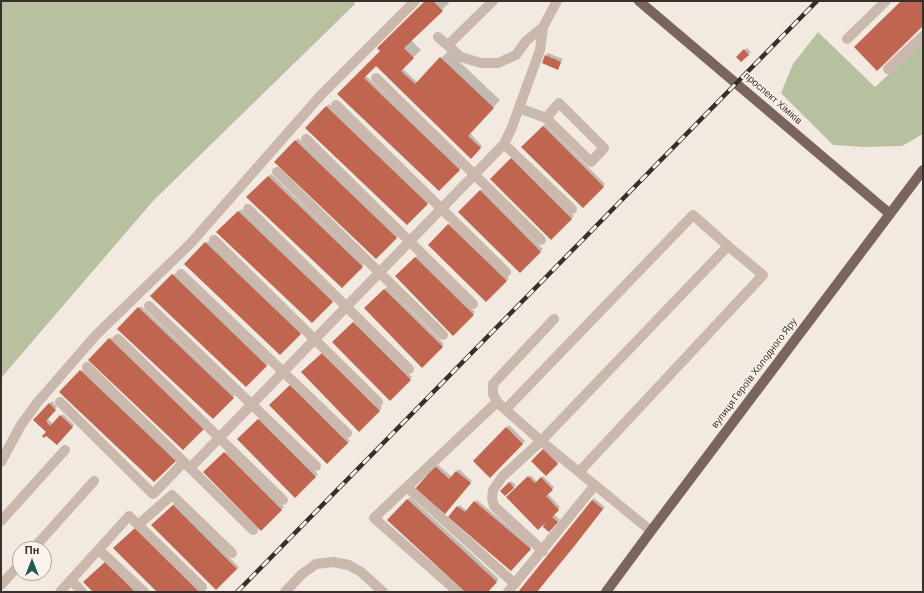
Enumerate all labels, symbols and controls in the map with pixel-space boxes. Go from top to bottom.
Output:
street label: проспект Хіміків [741,69,805,127]
street label: вулиця Героїв Холодного Яру [709,316,799,430]
north arrow [12,541,52,581]
text: Пн [25,543,39,556]

